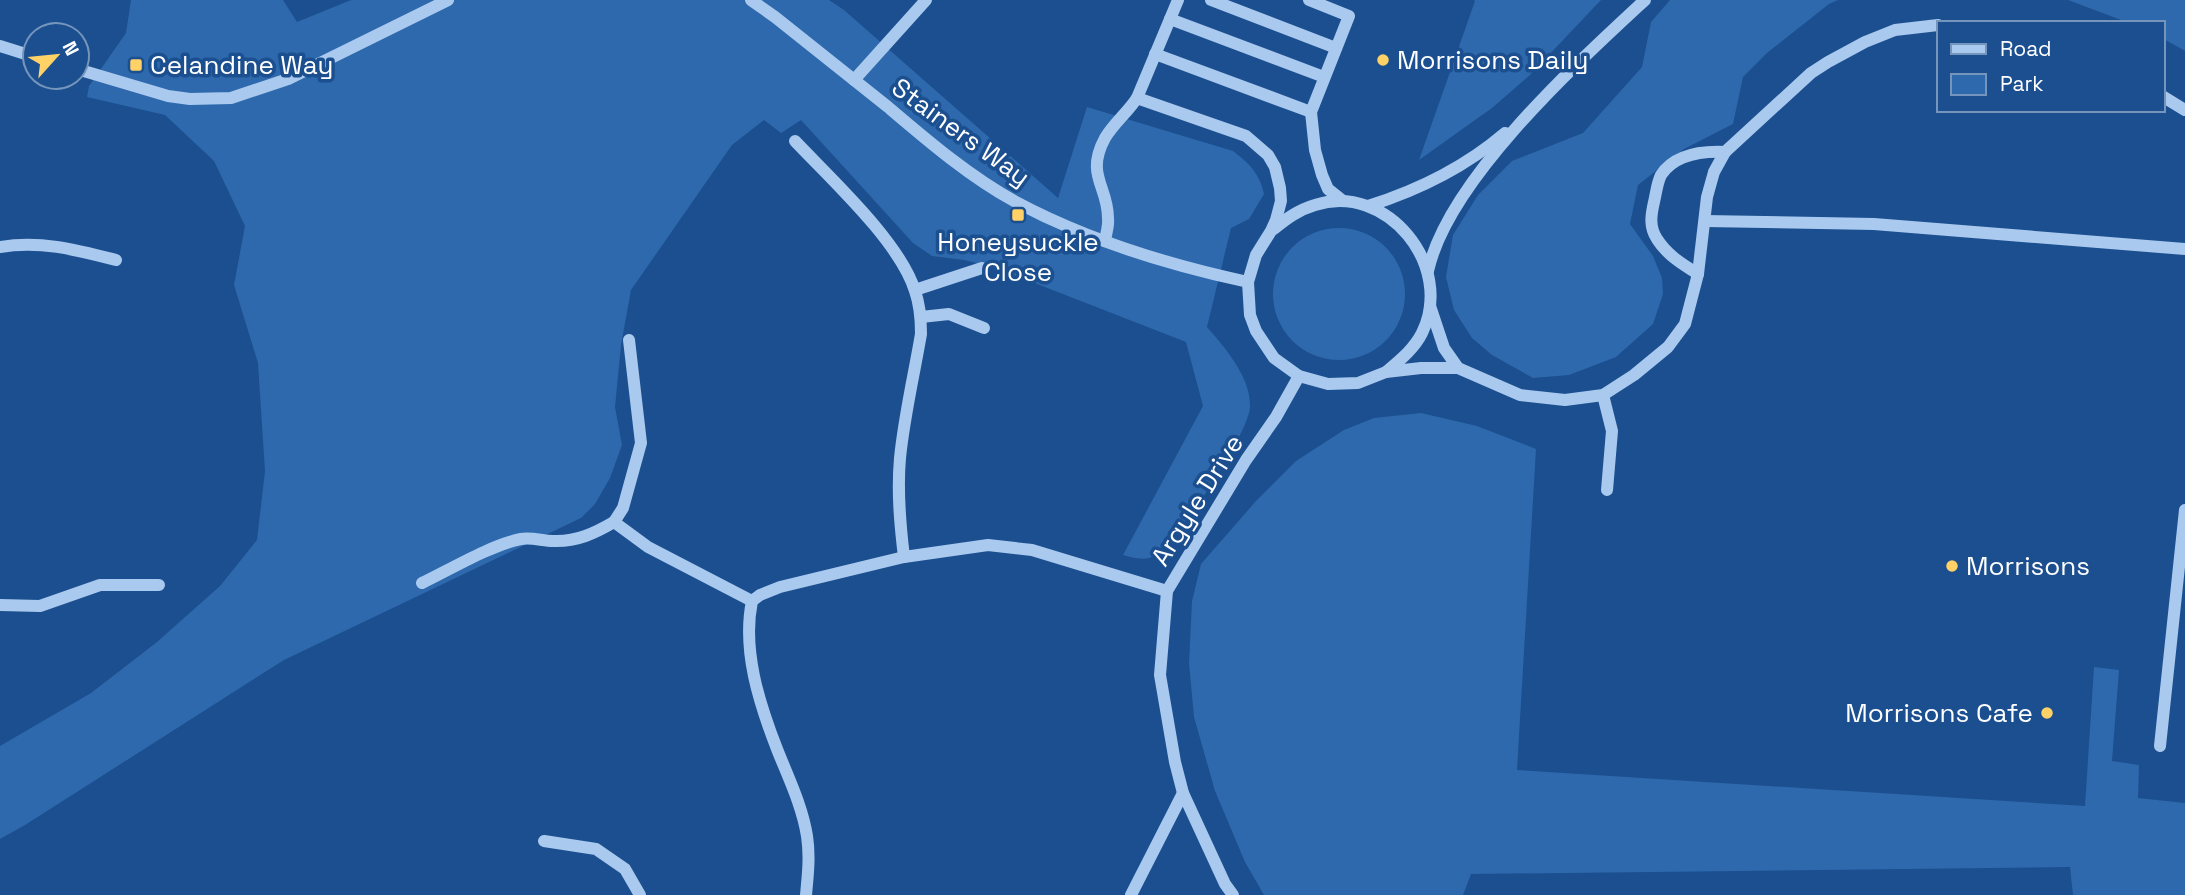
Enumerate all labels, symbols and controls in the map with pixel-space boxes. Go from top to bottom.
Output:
north arrow [21,21,91,91]
legend [1937,21,2164,112]
text: Road [2000,35,2052,62]
text: N [57,37,85,60]
place label: Morrisons Daily [1397,43,1588,77]
place label: Celandine Way [150,48,333,82]
marker: Morrisons Daily [1375,52,1391,68]
marker: Celandine Way [128,57,144,73]
street label: Stainers Way [885,70,1037,194]
text: Park [2000,70,2044,97]
marker: Honeysuckle Close [1010,207,1026,223]
place label: Honeysuckle Close [937,225,1099,289]
street label: Argyle Drive [1143,428,1251,572]
place label: Morrisons [1966,549,2090,583]
marker: Morrisons [1944,558,1960,574]
place label: Morrisons Cafe [1845,696,2033,730]
marker: Morrisons Cafe [2039,705,2055,721]

